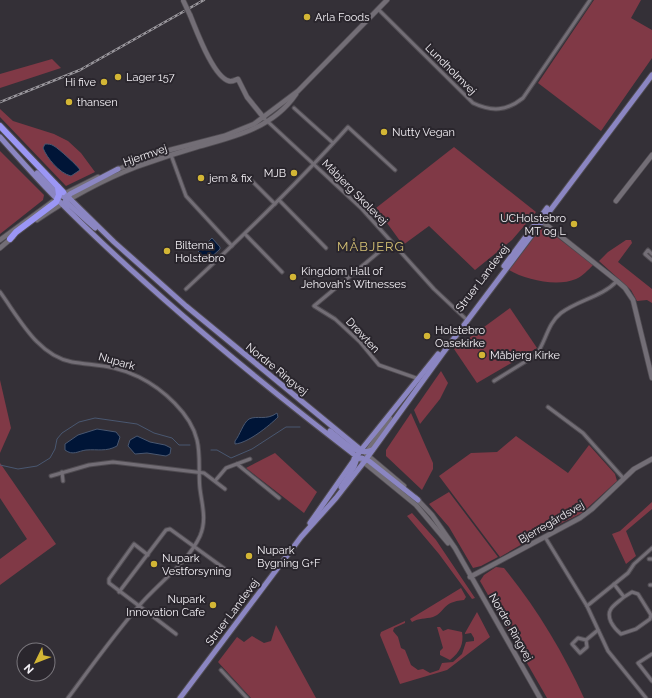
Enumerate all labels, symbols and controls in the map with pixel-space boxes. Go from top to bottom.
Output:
place label: Arla Foods [315,11,369,24]
marker: Arla Foods [302,12,312,22]
street label: Lundholmvej [422,41,479,98]
place label: Lager 157 [126,71,175,84]
marker: Lager 157 [113,72,123,82]
place label: Hi five [65,76,97,89]
marker: Hi five [99,77,109,87]
place label: thansen [77,96,118,109]
marker: thansen [64,97,74,107]
place label: Nutty Vegan [392,126,455,139]
marker: Nutty Vegan [379,127,389,137]
street label: Hjermvej [122,142,169,169]
street label: Måbjerg Skolevej [319,157,390,228]
place label: MJB [264,167,286,180]
marker: MJB [289,168,299,178]
place label: jem & fix [207,172,253,185]
marker: jem & fix [196,173,206,183]
place label: UCHolstebro MT og L [500,212,567,238]
marker: UCHolstebro MT og L [569,219,579,229]
district label: MÅBJERG [337,238,405,254]
place label: Biltema Holstebro [175,239,225,265]
street label: Struer Landevej [453,242,512,314]
marker: Biltema Holstebro [162,246,172,256]
place label: Kingdom Hall of Jehovah's Witnesses [301,265,406,291]
marker: Kingdom Hall of Jehovah's Witnesses [288,272,298,282]
street label: Drøwten [343,315,382,356]
place label: Holstebro Oasekirke [435,324,486,350]
marker: Holstebro Oasekirke [422,331,432,341]
street label: Nordre Ringvej [243,340,310,398]
place label: Måbjerg Kirke [490,349,560,362]
street label: Nupark [97,350,137,373]
marker: Måbjerg Kirke [477,350,487,360]
street label: Bjerregårdsvej [516,498,586,546]
place label: Nupark Bygning G+F [257,544,321,570]
marker: Nupark Bygning G+F [244,551,254,561]
place label: Nupark Vestforsyning [162,552,231,578]
marker: Nupark Vestforsyning [149,559,159,569]
street label: Struer Landevej [203,576,262,648]
street label: Nordre Ringvej [486,591,535,663]
place label: Nupark Innovation Cafe [126,593,206,619]
marker: Nupark Innovation Cafe [208,600,218,610]
north arrow [16,642,56,682]
text: N [21,661,37,676]

